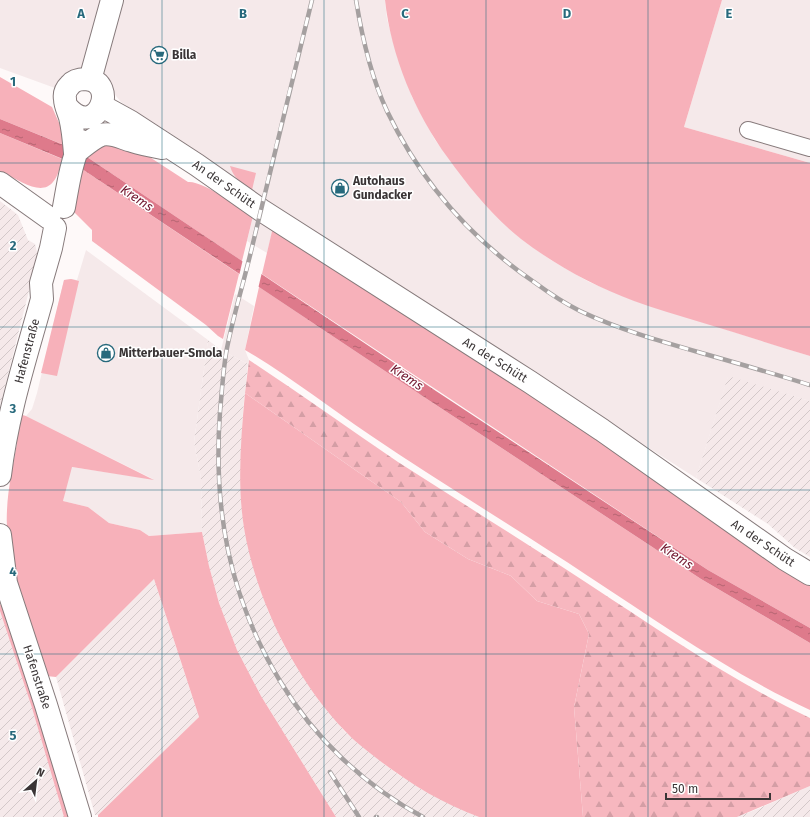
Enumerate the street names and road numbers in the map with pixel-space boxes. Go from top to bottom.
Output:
street label: An der Schütt [190,157,259,211]
street label: Hafenstraße [12,317,42,385]
street label: An der Schütt [460,335,530,386]
street label: An der Schütt [729,517,798,570]
street label: Hafenstraße [20,643,54,711]

